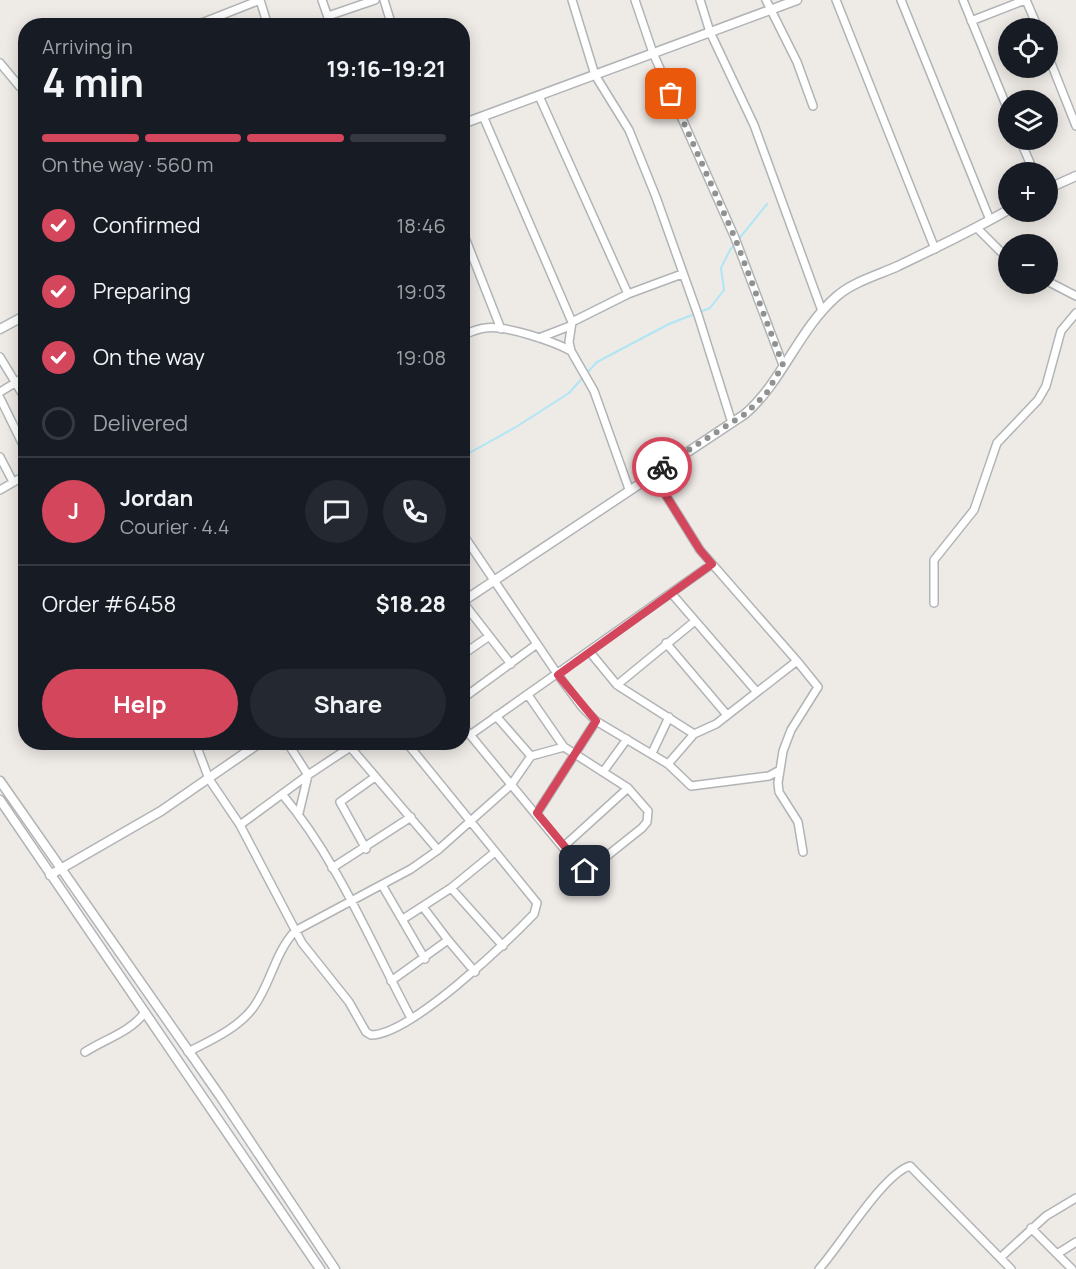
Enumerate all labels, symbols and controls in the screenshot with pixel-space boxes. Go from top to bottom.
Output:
map controls [998,18,1058,294]
button: locate [998,18,1058,78]
text: Arriving in [42,33,133,60]
text: 19:16–19:21 [326,54,446,84]
text: 4 min [42,55,144,109]
pin [645,68,696,119]
icon: bag [654,77,687,110]
button: layers [998,90,1058,150]
text: On the way · 560 m [42,151,213,178]
button: + [998,162,1058,222]
icon: check [42,209,75,242]
text: Confirmed [93,210,201,240]
text: 18:46 [396,212,446,239]
button: − [998,234,1058,294]
icon: check [42,275,75,308]
text: Preparing [93,276,191,306]
text: 19:03 [397,278,446,305]
icon: check [42,341,75,374]
text: On the way [93,342,205,372]
text: 19:08 [396,344,446,371]
text: Delivered [93,408,188,438]
courier [632,437,692,497]
icon: bike [646,451,679,484]
button: chat [305,480,368,543]
button: phone [383,480,446,543]
text: Jordan [120,483,193,513]
text: J [68,496,79,526]
text: Courier · 4.4 [120,513,230,540]
text: Order #6458 [42,589,176,619]
text: $18.28 [376,589,446,619]
button: Help [42,669,238,738]
button: Share [250,669,446,738]
pin [559,845,610,896]
icon: home [568,854,601,887]

